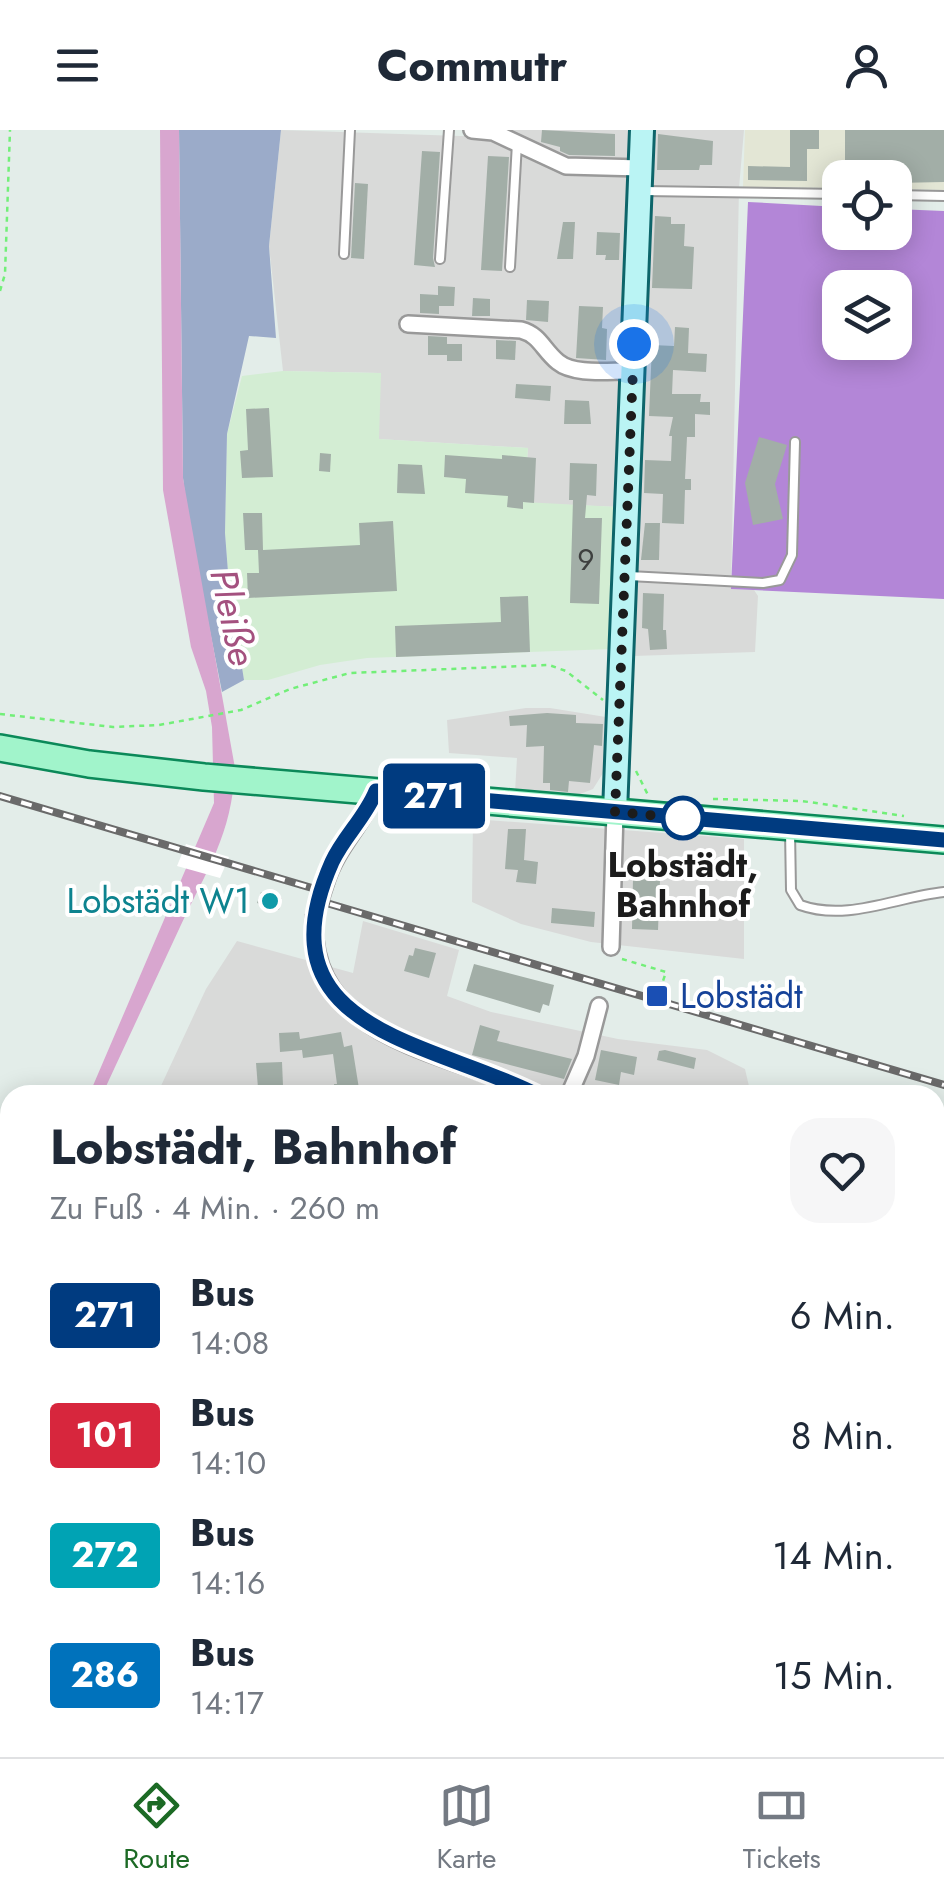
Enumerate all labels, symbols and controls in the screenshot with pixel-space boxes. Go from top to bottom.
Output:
text: Commutr [377,33,567,98]
icon: menu [50,38,105,93]
icon: person [839,38,894,93]
map controls [822,160,912,360]
button: locate [822,160,912,250]
button: layers [822,270,912,360]
your location [609,319,659,369]
house number: 9 [577,538,595,581]
water label: Pleiße [196,563,271,670]
line badge: 271 [376,764,492,828]
text: 271 [403,771,465,821]
marker: Lobstädt, Bahnhof [662,797,704,839]
place label: Lobstädt, Bahnhof [608,840,758,930]
place label: Lobstädt W1 [66,876,250,926]
marker: Lobstädt W1 [259,890,281,912]
place label: Lobstädt [680,971,803,1021]
marker: Lobstädt [644,983,670,1009]
text: Lobstädt, Bahnhof [50,1113,456,1182]
button: heart [790,1118,895,1223]
text: Zu Fuß · 4 Min. · 260 m [50,1185,380,1231]
text: Bus [190,1265,254,1320]
text: 6 Min. [790,1288,895,1343]
text: 271 [74,1290,136,1340]
text: 14:08 [190,1320,269,1366]
text: Bus [190,1385,254,1440]
text: 8 Min. [791,1408,895,1463]
text: 101 [76,1410,134,1460]
text: 14:10 [190,1440,266,1486]
text: Bus [190,1505,254,1560]
text: 14 Min. [772,1528,895,1583]
text: 272 [71,1530,139,1580]
text: 14:16 [190,1560,266,1606]
text: Bus [190,1625,254,1680]
text: 15 Min. [773,1648,895,1703]
text: 286 [71,1650,139,1700]
text: 14:17 [190,1680,264,1726]
tab: Route [123,1778,190,1879]
tab: Karte [436,1778,496,1879]
tab: Tickets [743,1778,821,1879]

